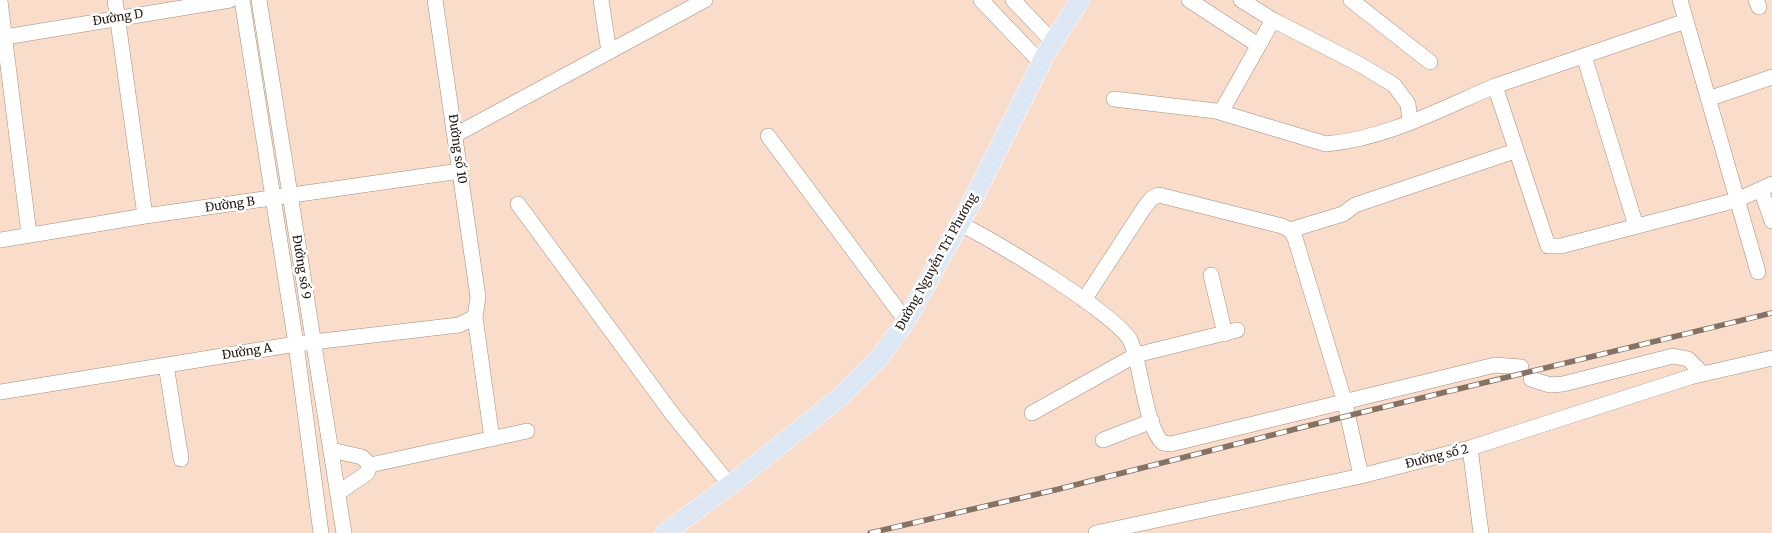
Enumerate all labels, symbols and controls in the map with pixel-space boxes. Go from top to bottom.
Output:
street label: Đường D [92,7,144,29]
street label: Đường số 10 [445,113,469,185]
street label: Đường Nguyễn Tri Phương [893,191,981,333]
street label: Đường B [204,194,256,216]
street label: Đường số 9 [289,234,313,300]
street label: Đường A [221,341,273,363]
street label: Đường số 2 [1404,442,1470,472]

